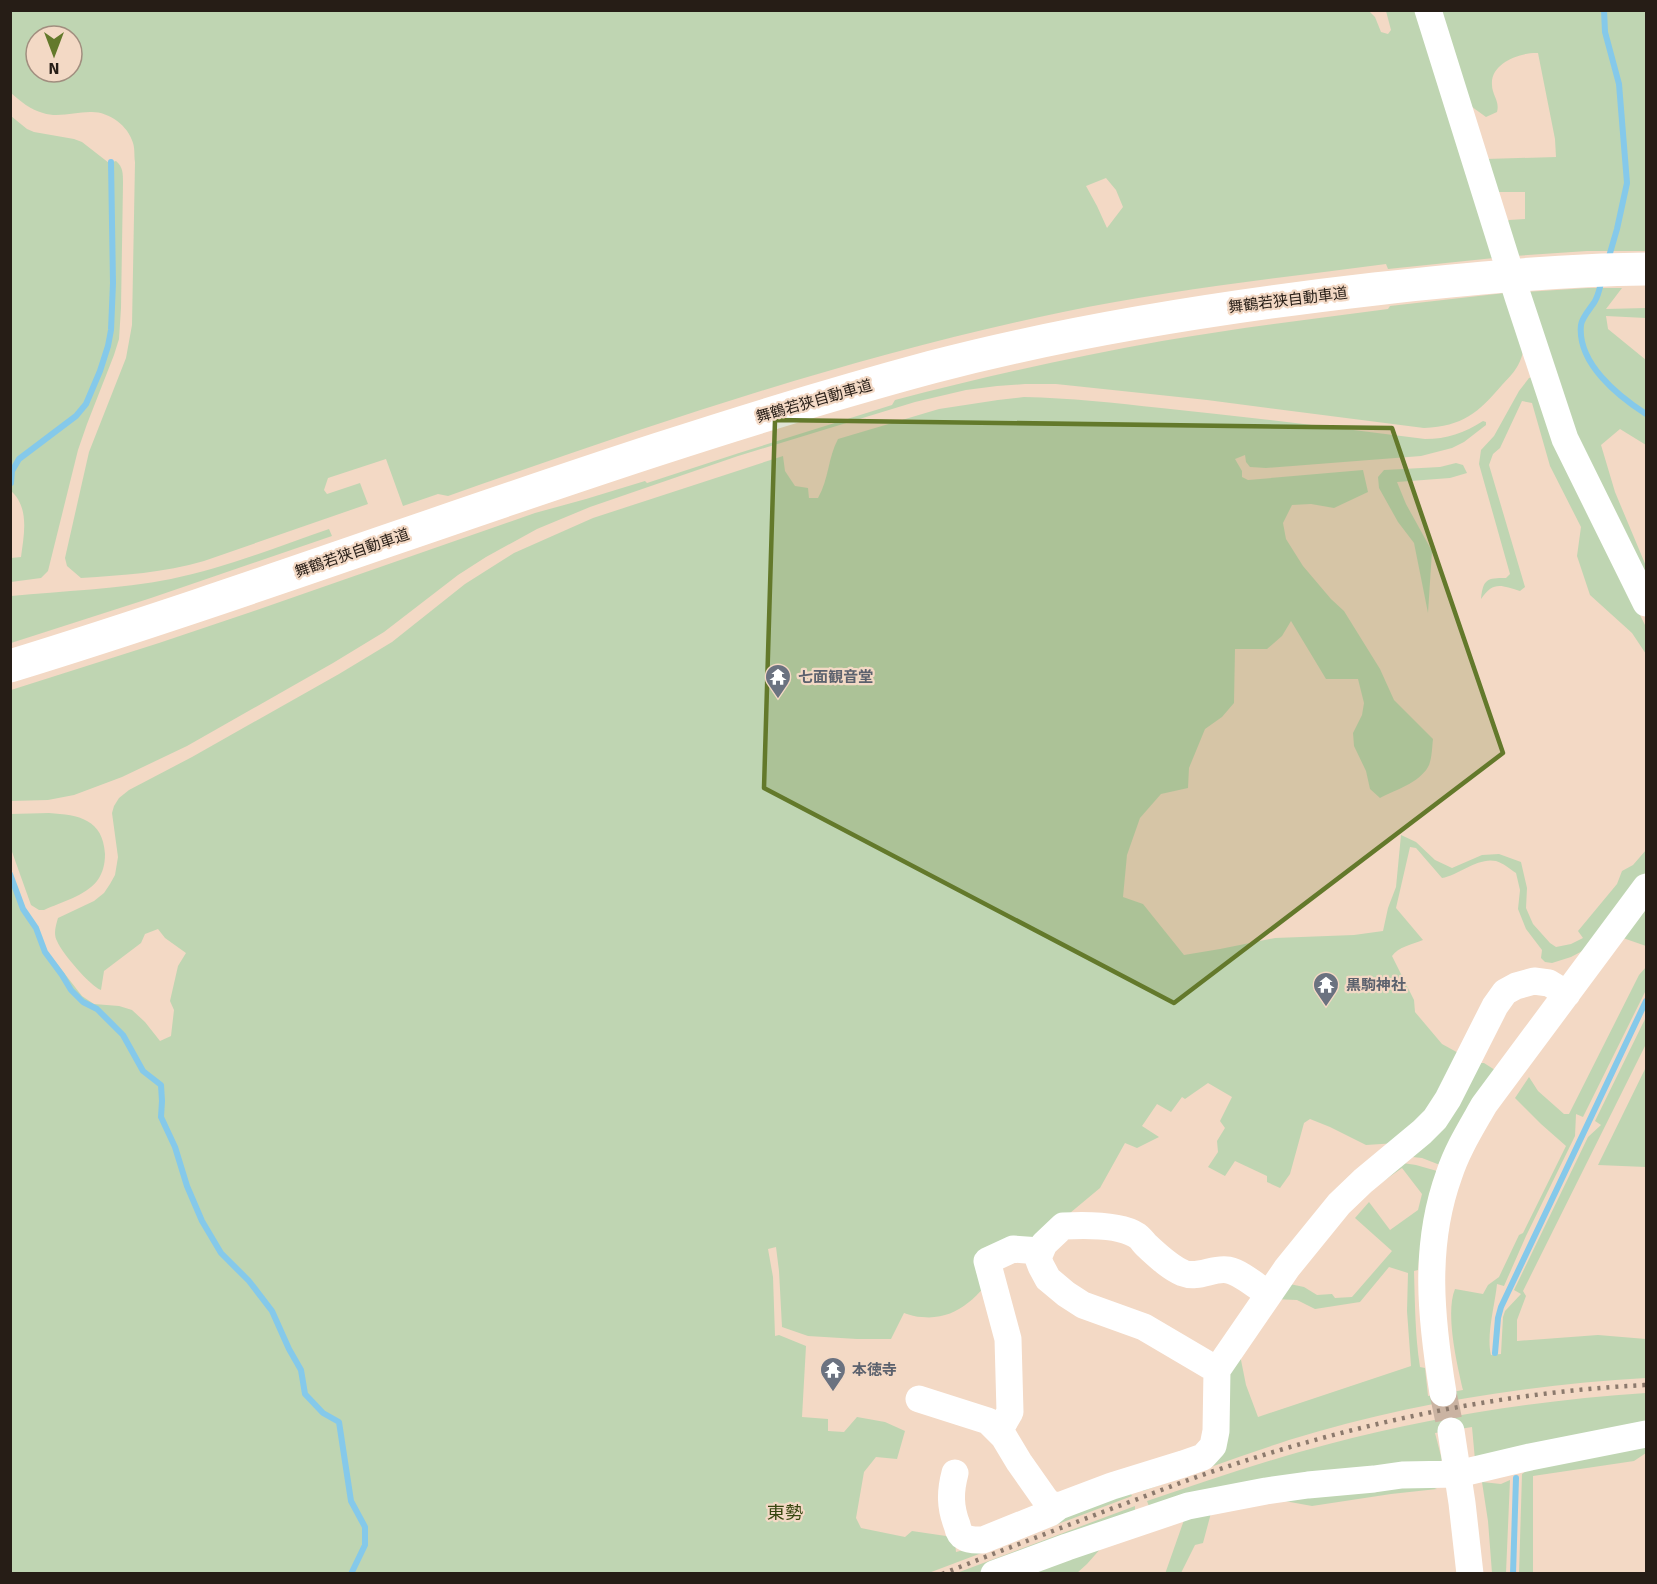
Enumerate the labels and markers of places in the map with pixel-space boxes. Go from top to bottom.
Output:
temple icon: 七面観音堂 [763,662,793,700]
place label: 七面観音堂 [798,668,873,686]
temple icon: 黒駒神社 [1311,970,1341,1008]
place label: 黒駒神社 [1346,976,1406,994]
temple icon: 本徳寺 [818,1355,848,1393]
place label: 本徳寺 [852,1361,897,1379]

